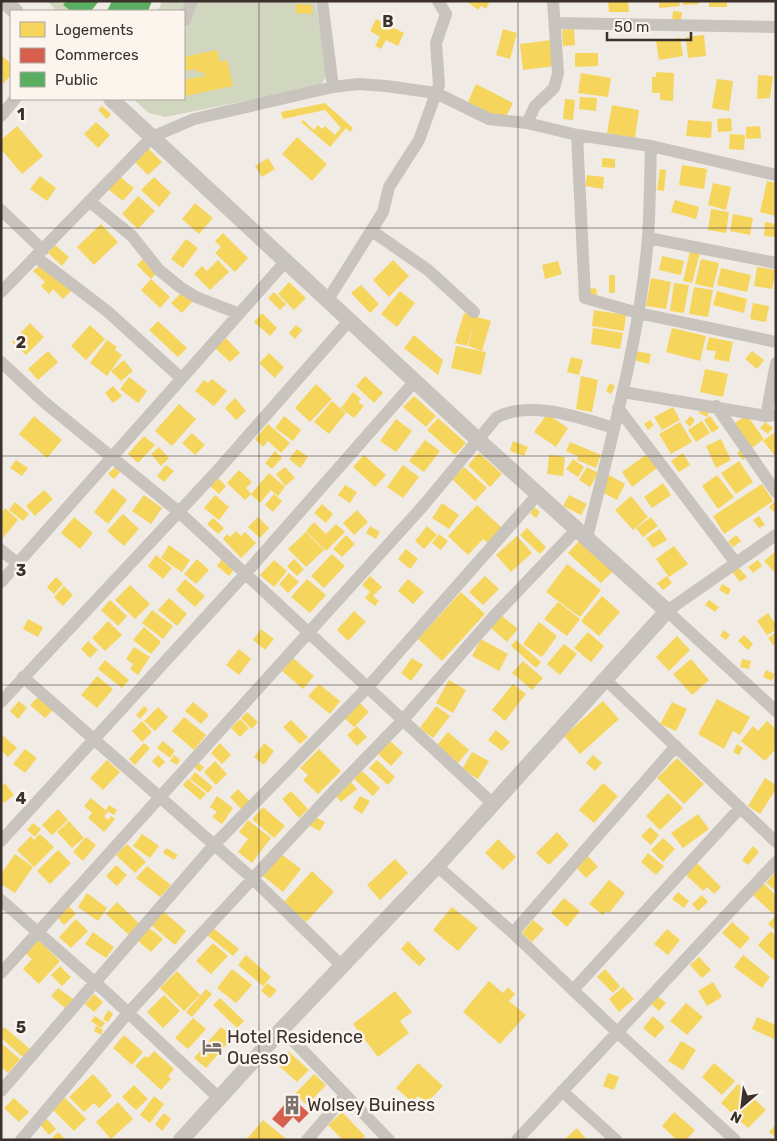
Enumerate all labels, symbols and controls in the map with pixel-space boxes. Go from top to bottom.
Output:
legend [10,10,185,100]
scale bar [607,10,691,42]
text: B [382,12,394,31]
text: 50 m [614,18,649,36]
text: Logements [55,21,134,39]
text: Commerces [55,46,139,64]
text: Public [55,71,98,89]
text: 1 [17,105,25,124]
text: 2 [16,333,26,352]
text: 3 [16,561,26,580]
text: 4 [16,789,27,808]
text: 5 [16,1018,26,1037]
place label: Hotel Residence Ouesso [227,1026,363,1069]
hotel icon: Hotel Residence Ouesso [201,1036,223,1058]
north arrow [717,1081,767,1131]
building icon: Wolsey Buiness [281,1094,303,1116]
place label: Wolsey Buiness [307,1094,435,1116]
text: N [728,1107,745,1127]

